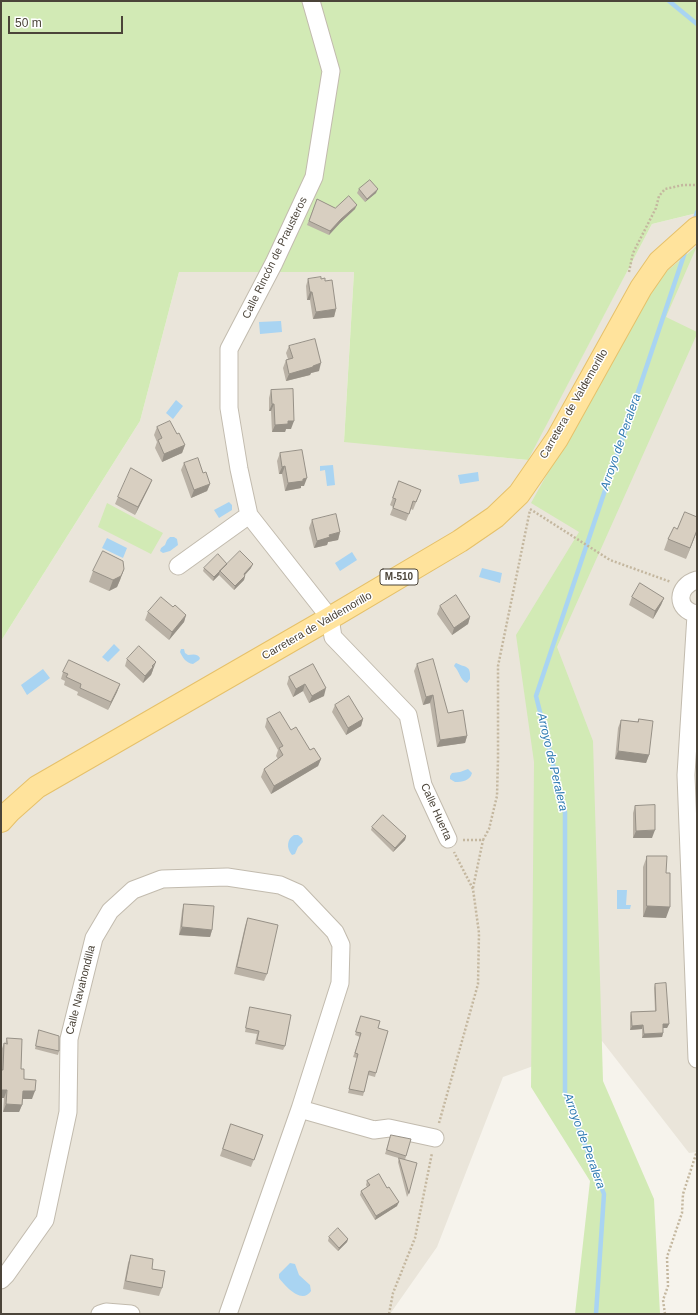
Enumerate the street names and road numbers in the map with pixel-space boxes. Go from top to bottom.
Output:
street label: Calle Rincón de Prausteros [240,195,310,321]
street label: Carretera de Valdemorillo [537,347,611,461]
road number: M-510 [380,569,418,585]
street label: Carretera de Valdemorillo [260,589,374,663]
street label: Calle Huerta [418,781,454,843]
street label: Calle Navahondilla [64,944,98,1036]

